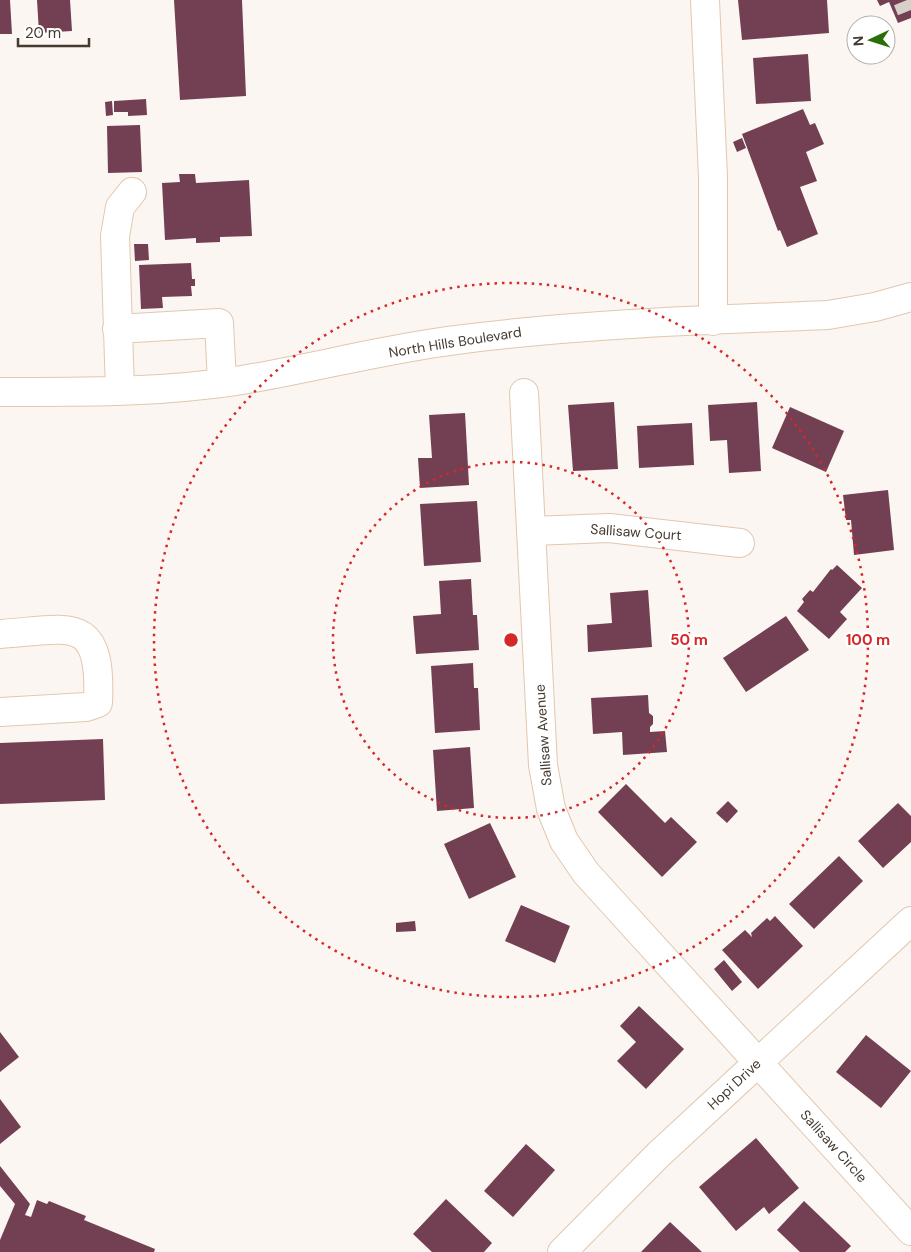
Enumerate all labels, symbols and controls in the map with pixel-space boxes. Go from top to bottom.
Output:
scale bar [18,15,89,47]
north arrow [846,15,896,65]
text: 20 m [25,23,61,43]
text: N [849,35,867,47]
street label: North Hills Boulevard [387,323,523,361]
street label: Sallisaw Court [590,520,682,544]
text: 50 m [670,630,708,650]
text: 100 m [846,630,890,650]
centre of rings [502,631,520,649]
street label: Sallisaw Avenue [530,684,556,786]
street label: Hopi Drive [703,1055,765,1113]
street label: Sallisaw Circle [797,1106,871,1186]

